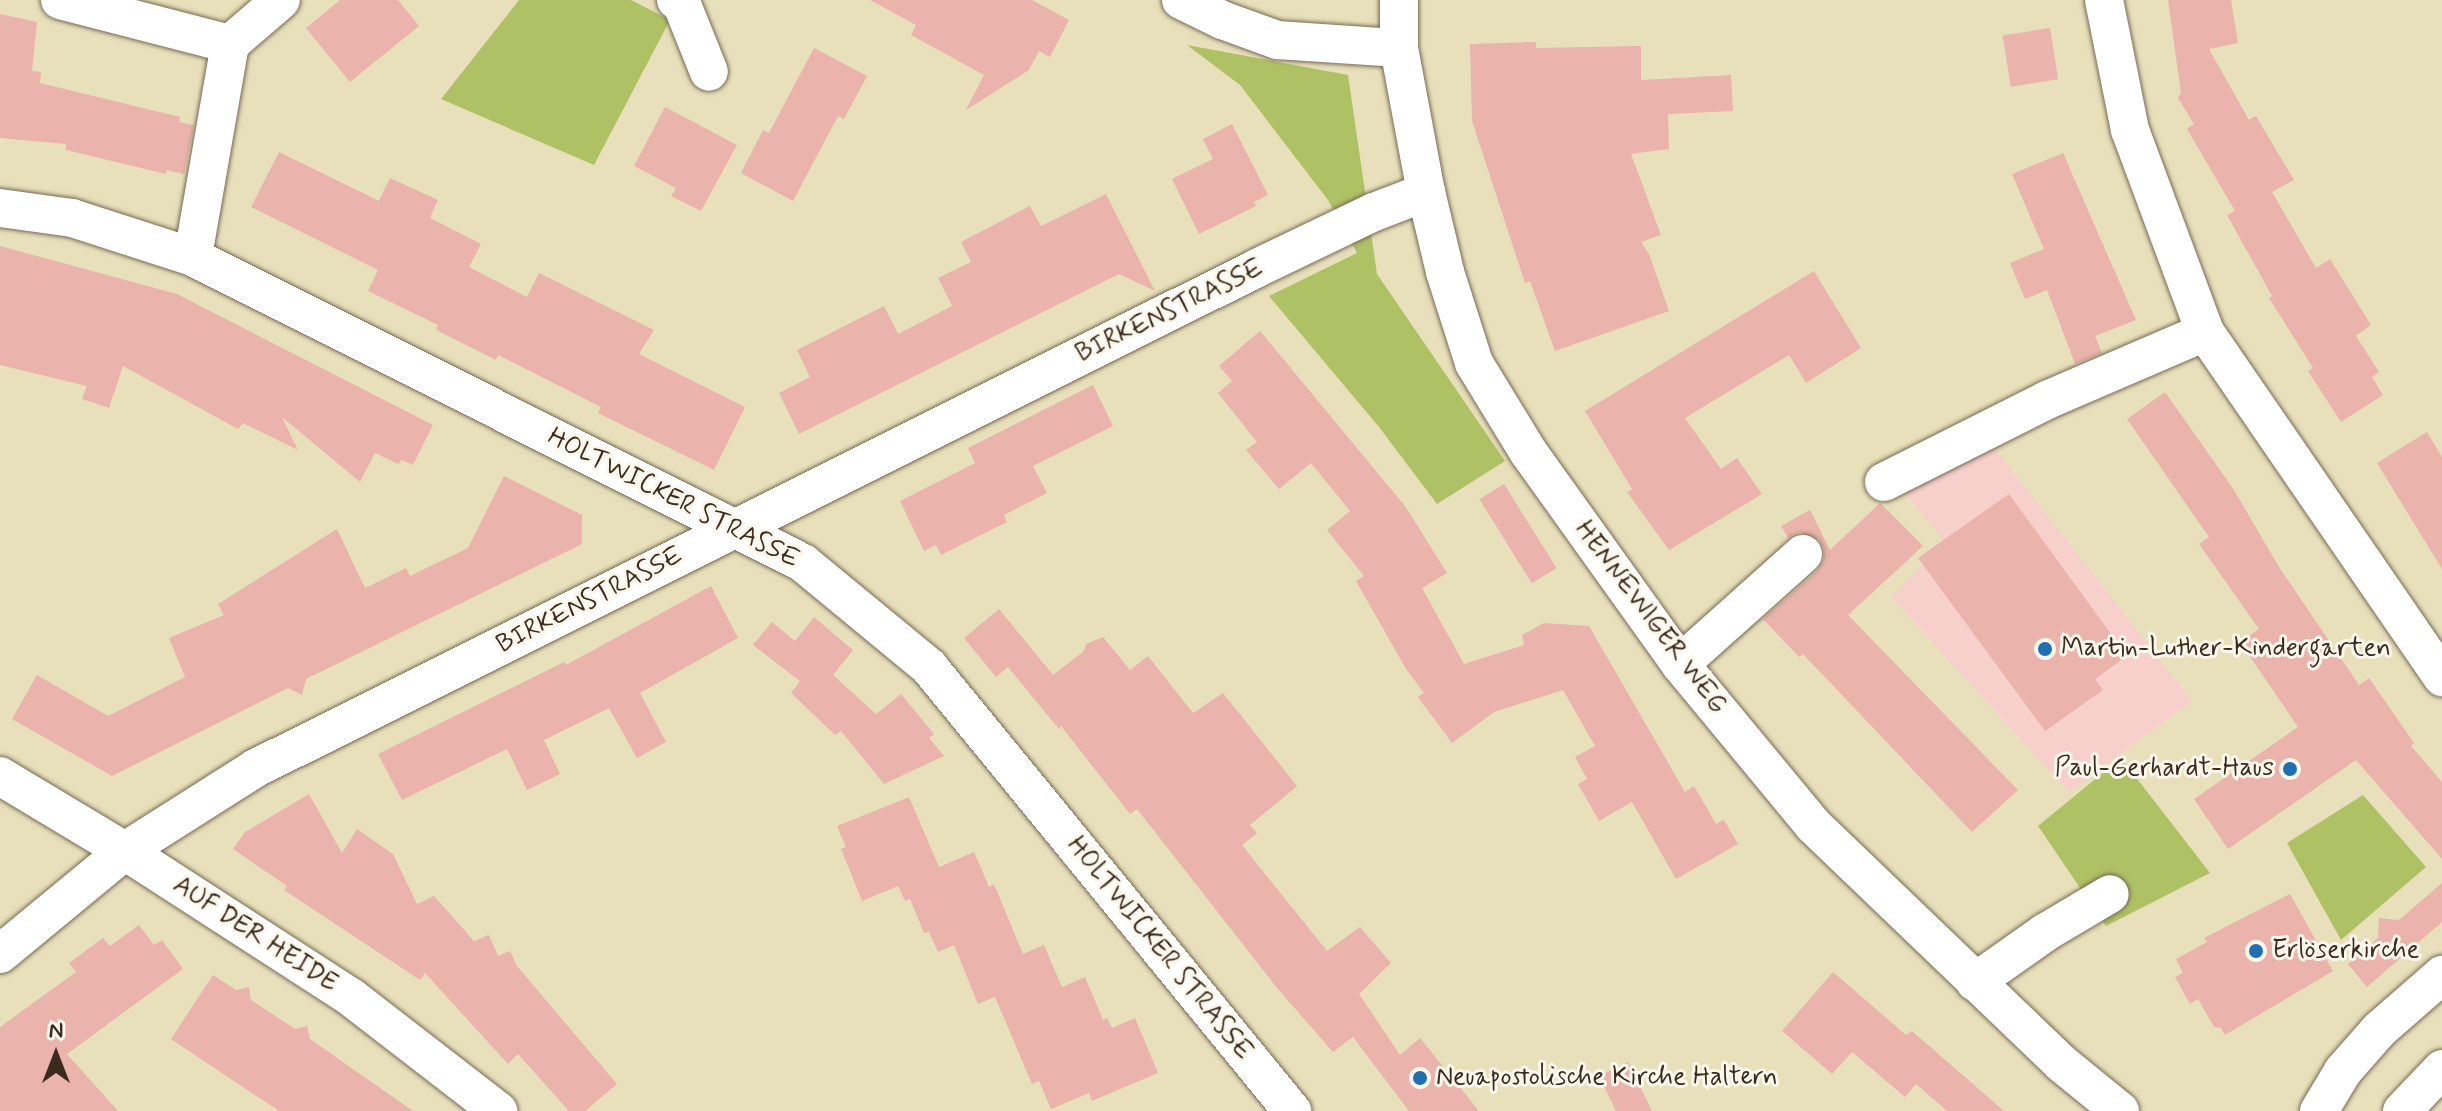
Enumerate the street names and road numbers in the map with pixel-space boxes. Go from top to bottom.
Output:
street label: BIRKENSTRASSE [1071,253,1269,371]
street label: HOLTWICKER STRASSE [540,421,806,577]
street label: HENNEWIGER WEG [1568,517,1732,719]
street label: BIRKENSTRASSE [492,541,688,661]
street label: HOLTWICKER STRASSE [1058,830,1260,1068]
street label: AUF DER HEIDE [168,871,342,999]

